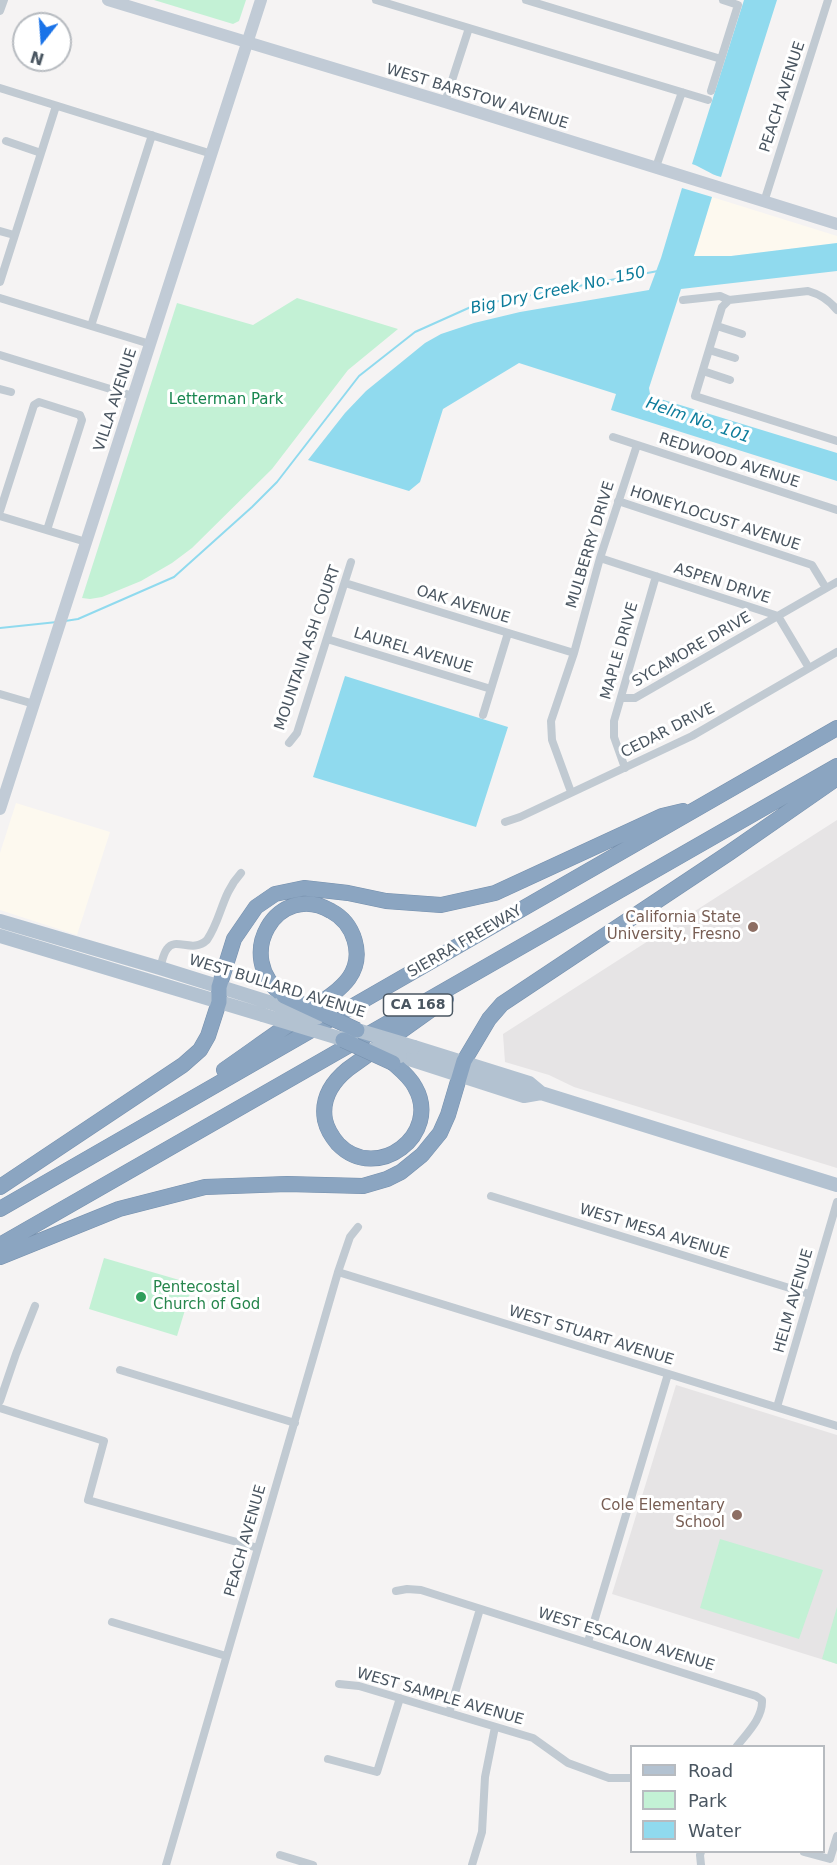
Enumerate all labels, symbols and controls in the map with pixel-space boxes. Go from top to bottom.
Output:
north arrow [12,12,72,72]
street label: PEACH AVENUE [757,39,809,155]
text: N [28,47,46,69]
street label: WEST BARSTOW AVENUE [384,61,570,133]
water label: Big Dry Creek No. 150 [469,263,647,319]
street label: VILLA AVENUE [91,346,141,454]
park label: Letterman Park [169,391,283,409]
water label: Helm No. 101 [643,394,753,448]
street label: REDWOOD AVENUE [656,430,802,492]
street label: MULBERRY DRIVE [563,479,619,611]
street label: HONEYLOCUST AVENUE [627,483,803,555]
street label: ASPEN DRIVE [671,560,773,608]
street label: MOUNTAIN ASH COURT [271,563,345,733]
street label: OAK AVENUE [414,582,512,628]
street label: MAPLE DRIVE [597,600,643,702]
street label: SYCAMORE DRIVE [629,609,755,691]
street label: LAUREL AVENUE [351,624,475,678]
street label: CEDAR DRIVE [618,700,718,762]
street label: SIERRA FREEWAY [405,902,525,982]
place label: California State University, Fresno [607,909,741,944]
marker: California State University, Fresno [746,920,760,934]
street label: WEST BULLARD AVENUE [186,952,368,1022]
road number: CA 168 [384,994,452,1016]
street label: WEST MESA AVENUE [577,1201,731,1263]
street label: HELM AVENUE [771,1247,817,1355]
place label: Pentecostal Church of God [153,1279,260,1314]
marker: Pentecostal Church of God [134,1290,148,1304]
street label: WEST STUART AVENUE [506,1302,676,1370]
street label: PEACH AVENUE [221,1483,271,1599]
place label: Cole Elementary School [601,1497,725,1532]
marker: Cole Elementary School [730,1508,744,1522]
street label: WEST ESCALON AVENUE [535,1605,717,1675]
street label: WEST SAMPLE AVENUE [354,1664,526,1730]
legend [630,1745,825,1853]
text: Road [688,1760,733,1781]
text: Park [688,1790,727,1811]
text: Water [688,1820,741,1841]

